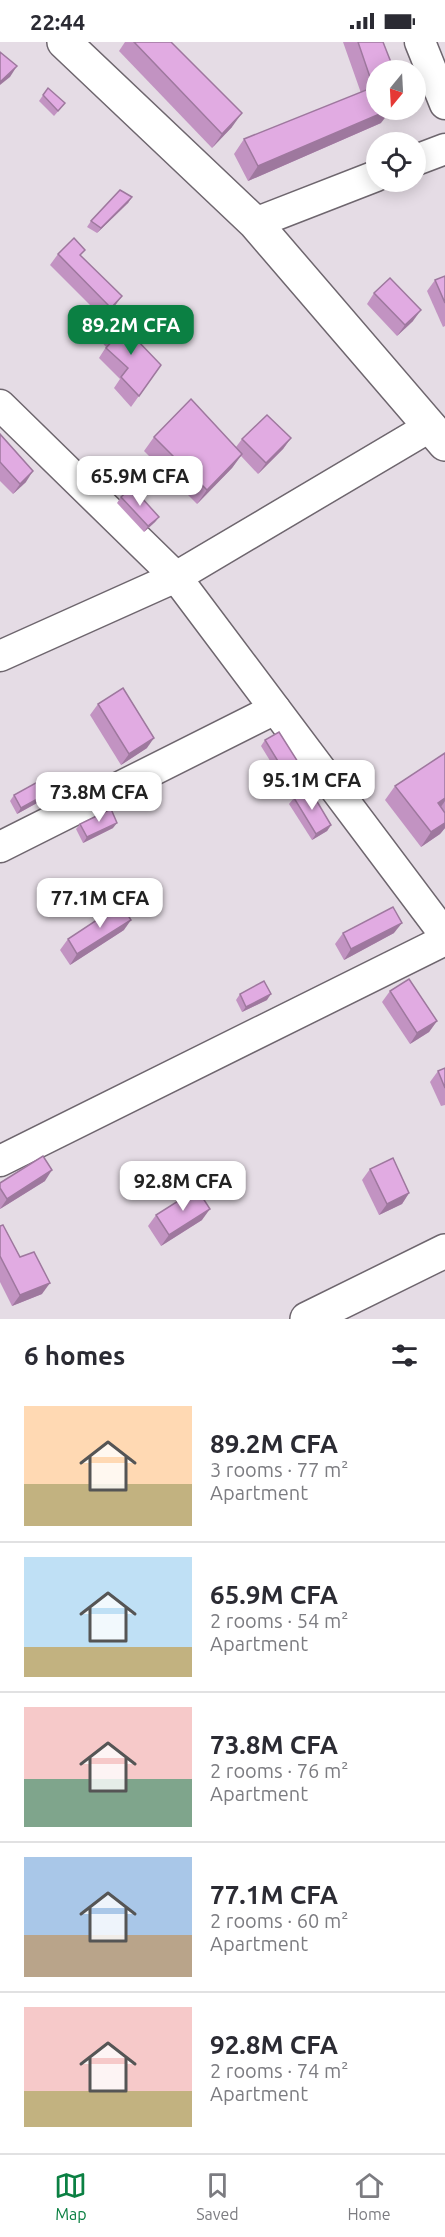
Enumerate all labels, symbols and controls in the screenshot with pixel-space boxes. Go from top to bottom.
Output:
text: 22:44 [30,9,85,34]
north arrow [366,60,426,120]
map controls [366,60,426,192]
button: locate [366,132,426,192]
pin: 89.2M CFA [62,305,200,356]
text: 89.2M CFA [82,313,180,336]
pin: 65.9M CFA [71,456,209,507]
text: 65.9M CFA [91,464,189,487]
pin: 95.1M CFA [243,760,381,811]
text: 95.1M CFA [263,768,361,791]
pin: 73.8M CFA [30,772,168,823]
text: 73.8M CFA [50,780,148,803]
pin: 77.1M CFA [31,878,169,929]
text: 77.1M CFA [51,886,149,909]
pin: 92.8M CFA [114,1161,252,1212]
text: 92.8M CFA [134,1169,232,1192]
icon: filters [388,1339,421,1372]
text: 6 homes [24,1341,125,1370]
text: 89.2M CFA [210,1429,338,1458]
icon: home [72,1430,144,1502]
text: 3 rooms · 77 m² [210,1458,348,1481]
text: Apartment [210,1481,308,1504]
text: 65.9M CFA [210,1580,338,1609]
icon: home [72,1581,144,1653]
text: 2 rooms · 54 m² [210,1609,348,1632]
text: Apartment [210,1632,308,1655]
text: 73.8M CFA [210,1730,338,1759]
icon: home [72,1731,144,1803]
text: 2 rooms · 76 m² [210,1759,348,1782]
text: Apartment [210,1782,308,1805]
text: 77.1M CFA [210,1880,338,1909]
icon: home [72,1881,144,1953]
text: 2 rooms · 60 m² [210,1909,348,1932]
text: Apartment [210,1932,308,1955]
text: 92.8M CFA [210,2030,338,2059]
icon: home [72,2031,144,2103]
text: 2 rooms · 74 m² [210,2059,348,2082]
text: Apartment [210,2082,308,2105]
tab: Map [54,2169,87,2223]
tab: Saved [196,2169,239,2223]
tab: Home [347,2169,391,2223]

